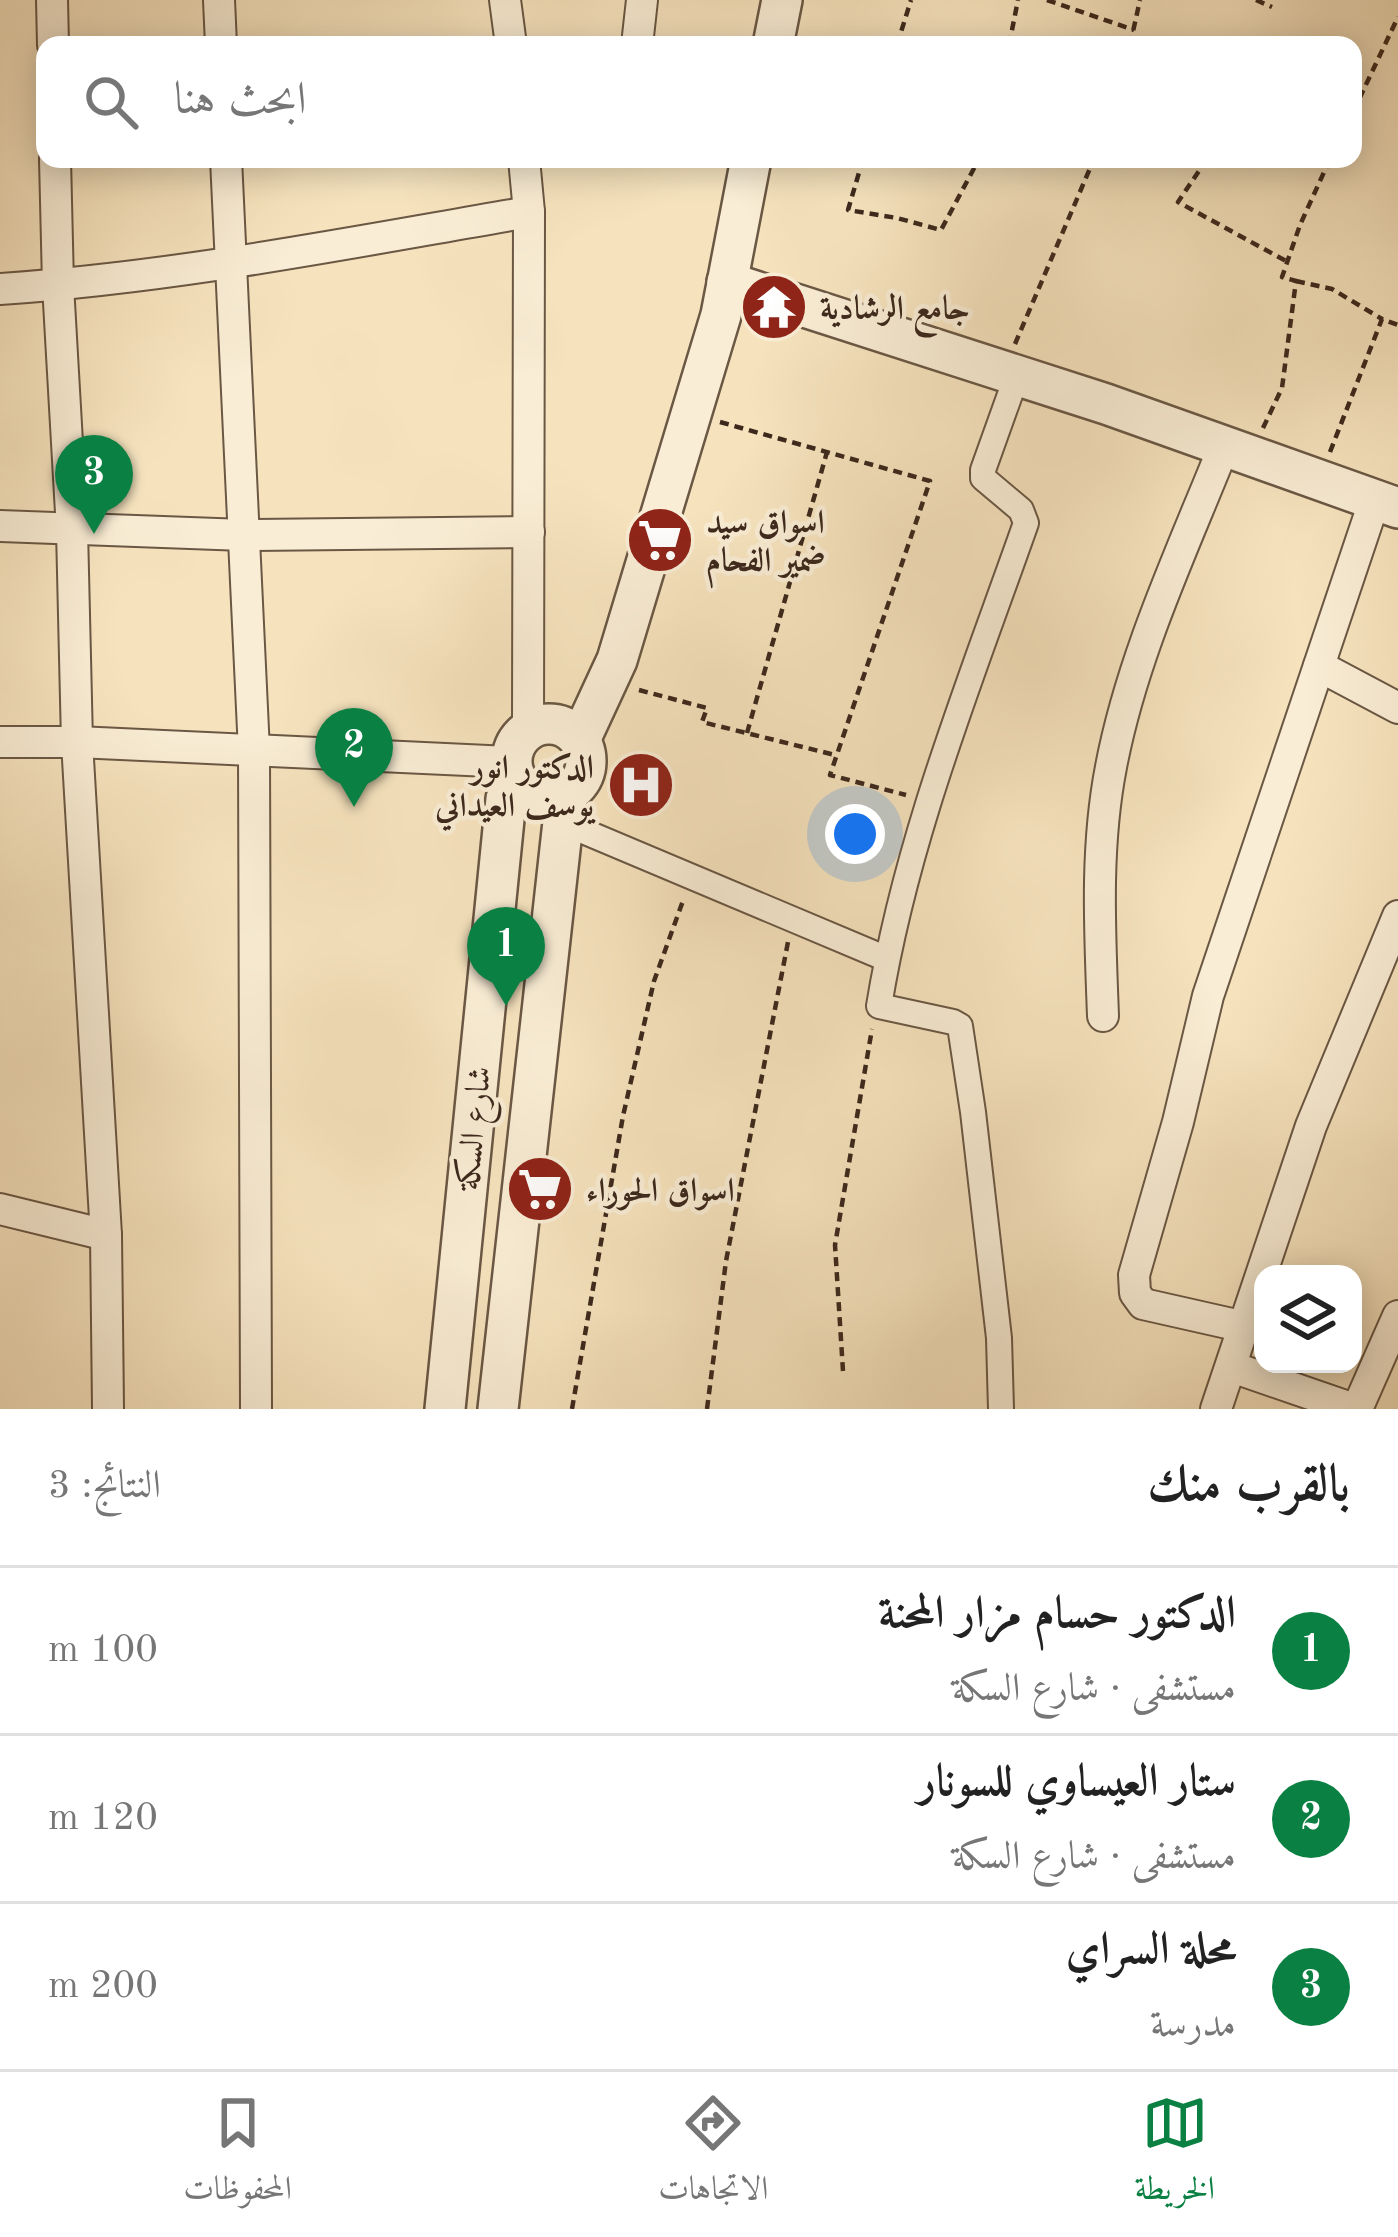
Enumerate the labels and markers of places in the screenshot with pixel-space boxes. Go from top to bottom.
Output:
temple icon: جامع الرشادية [739,272,809,342]
place label: جامع الرشادية [820,293,970,338]
pin: 3 [55,435,133,534]
supermarket icon: اسواق سيد ضمير الفحام [625,505,695,575]
place label: اسواق سيد ضمير الفحام [706,508,826,589]
pin: 2 [315,708,393,807]
hospital icon: الدكتور انور يوسف العيداني [606,750,676,820]
place label: الدكتور انور يوسف العيداني [434,752,596,832]
pin: 1 [467,907,545,1006]
supermarket icon: اسواق الحوراء [505,1154,575,1224]
place label: اسواق الحوراء [586,1176,735,1211]

